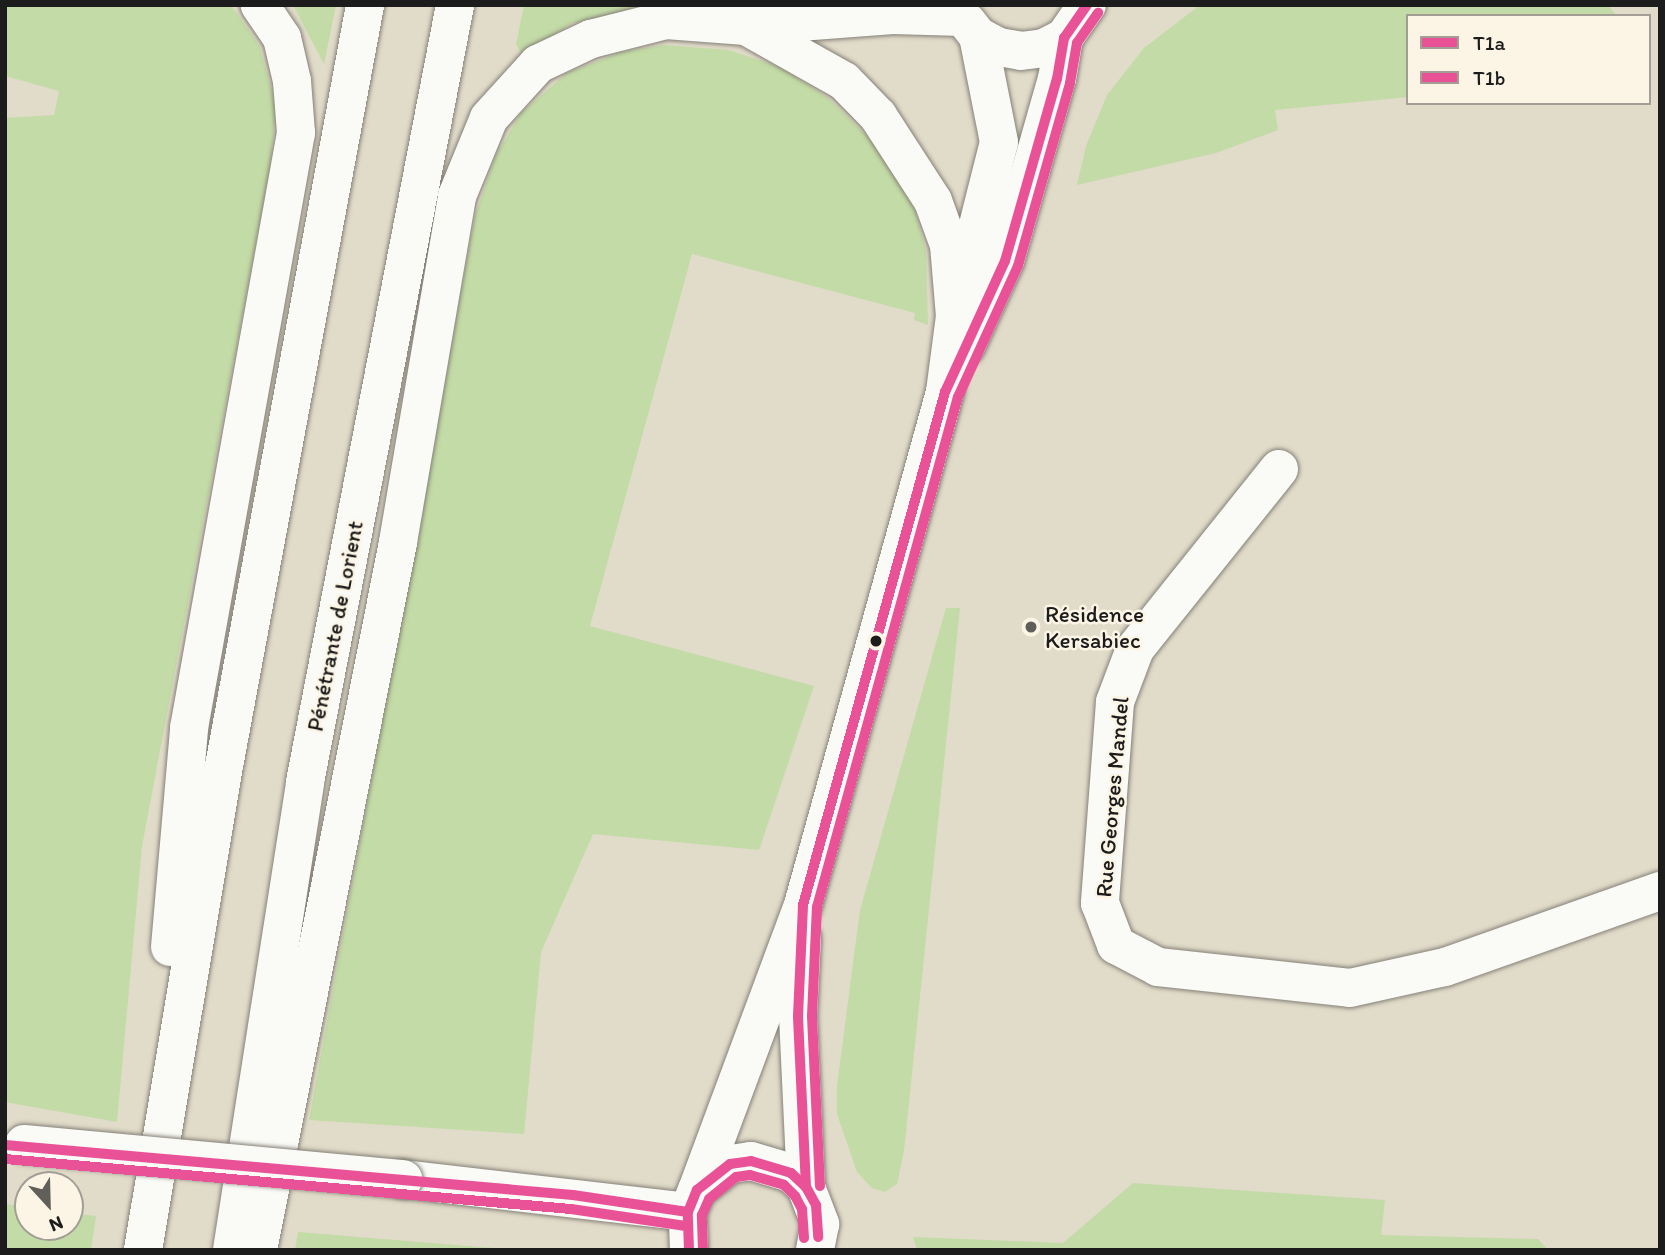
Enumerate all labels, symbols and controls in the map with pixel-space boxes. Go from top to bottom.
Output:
legend [1406,14,1651,105]
text: T1a [1473,30,1505,55]
text: T1b [1473,65,1505,90]
street label: Pénétrante de Lorient [301,518,369,734]
place label: Résidence Kersabiec [1045,600,1144,654]
marker: Résidence Kersabiec [1023,619,1039,635]
unlabelled marker [869,634,883,648]
street label: Rue Georges Mandel [1089,695,1135,899]
north arrow [14,1171,84,1241]
text: N [46,1211,67,1237]

